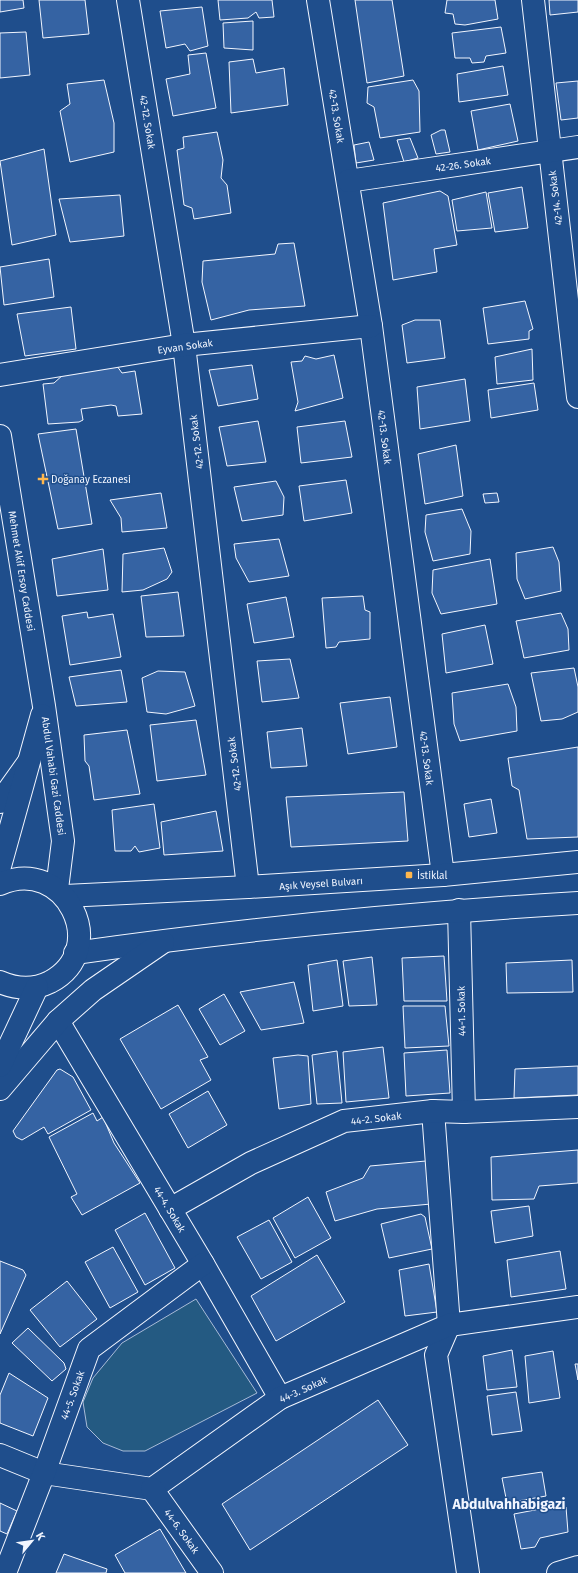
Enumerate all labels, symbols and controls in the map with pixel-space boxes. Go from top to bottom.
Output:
street label: 42-13. Sokak [326,88,346,145]
street label: 42-12. Sokak [137,94,157,151]
street label: 42-26. Sokak [435,155,492,175]
street label: 42-14. Sokak [547,169,565,226]
street label: Eyvan Sokak [157,337,214,357]
street label: 42-13. Sokak [375,409,393,466]
street label: 42-12. Sokak [188,413,206,470]
marker: Doğanay Eczanesi [38,474,48,484]
place label: Doğanay Eczanesi [51,474,131,486]
street label: Mehmet Akif Ersoy Caddesi [6,510,36,632]
street label: Abdul Vahabi Gazi Caddesi [39,716,67,836]
street label: 42-13. Sokak [417,730,435,787]
street label: 42-12. Sokak [226,735,244,792]
place label: İstiklal [417,868,447,882]
marker: İstiklal [404,870,414,880]
street label: Aşık Veysel Bulvarı [279,875,363,893]
street label: 44-1. Sokak [456,985,468,1036]
street label: 44-2. Sokak [350,1110,403,1128]
street label: 44-4. Sokak [151,1184,188,1236]
street label: 44-5. Sokak [59,1368,88,1422]
street label: 44-3. Sokak [278,1374,330,1406]
district label: Abdulvahhabigazi [451,1496,566,1513]
street label: 44-6. Sokak [161,1507,202,1557]
north arrow [12,1521,52,1561]
text: K [33,1530,48,1543]

